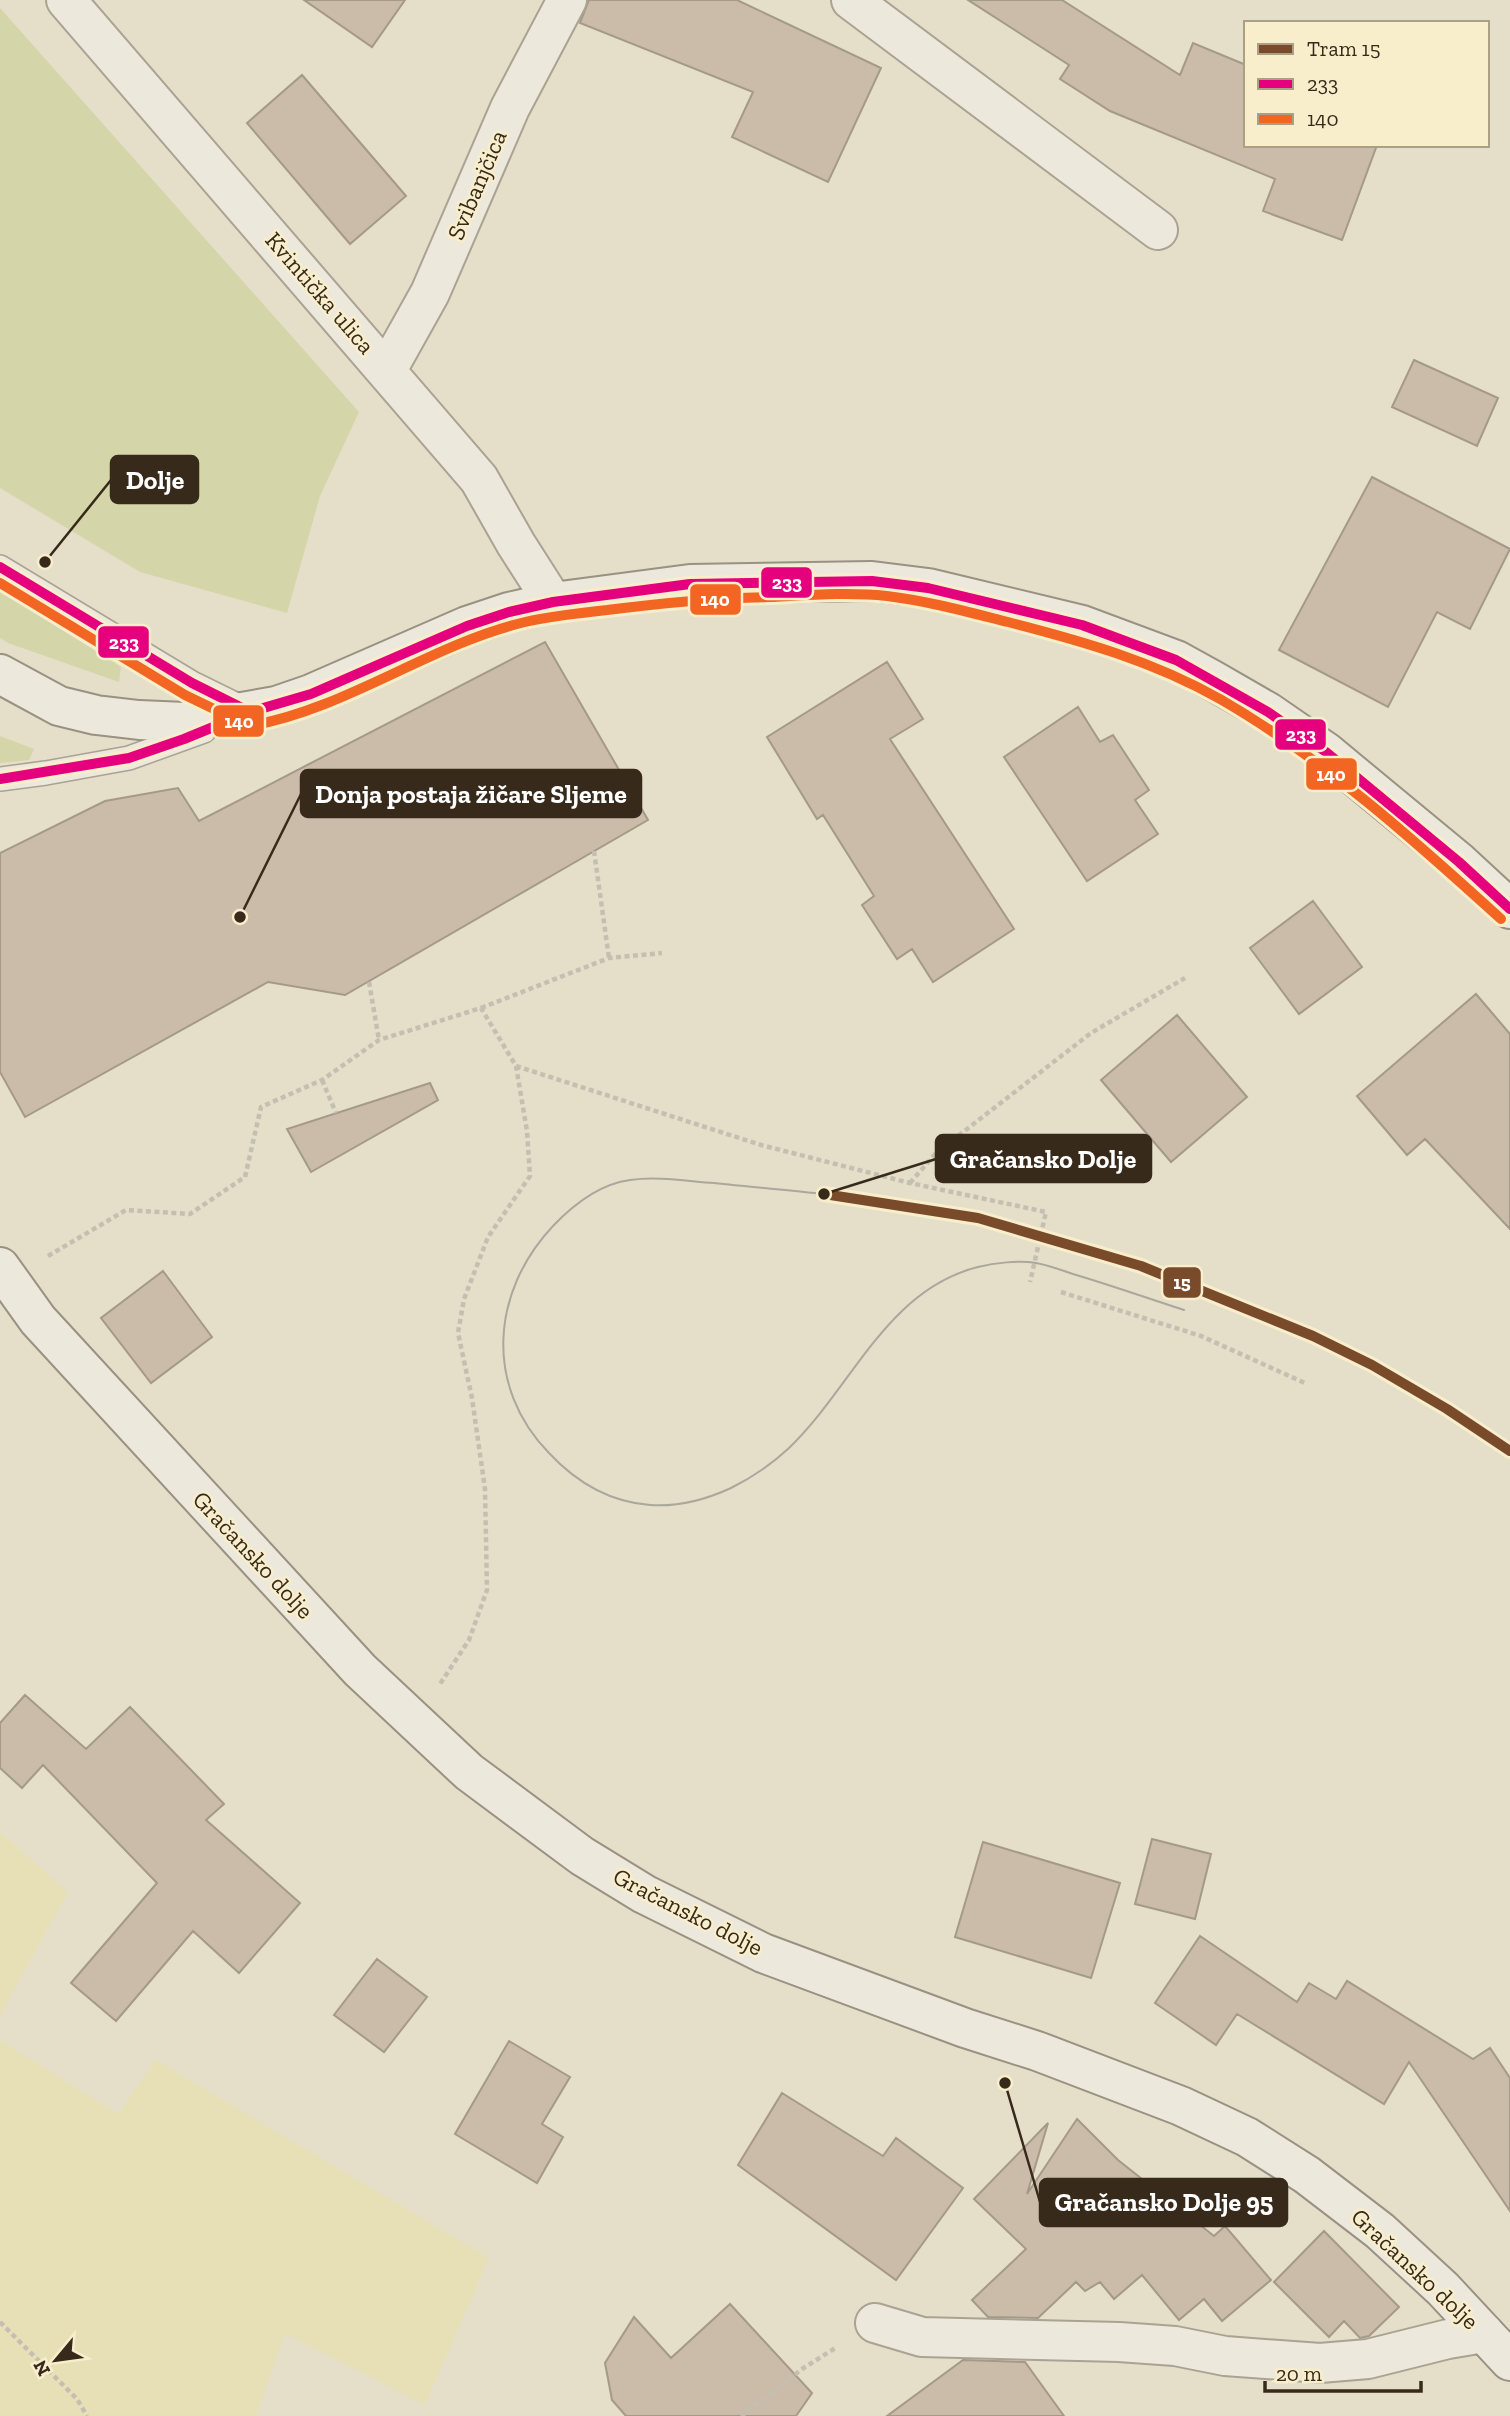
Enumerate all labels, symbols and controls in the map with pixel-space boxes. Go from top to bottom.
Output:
legend [1244,21,1489,147]
text: Tram 15 [1307,36,1380,61]
text: 233 [1307,71,1338,96]
text: 140 [1307,106,1339,131]
street label: Svibanjčica [440,125,513,244]
street label: Kvintička ulica [259,226,382,360]
callout: Dolje [111,456,198,503]
text: Dolje [126,464,185,496]
line badge: 233 [760,566,813,599]
text: 233 [772,571,802,594]
line badge: 140 [689,583,742,616]
text: 140 [700,588,730,611]
line badge: 233 [97,625,150,659]
text: 233 [109,631,139,654]
line badge: 140 [212,704,265,738]
text: 140 [224,710,254,733]
line badge: 233 [1274,718,1327,751]
text: 233 [1286,723,1316,746]
line badge: 140 [1305,757,1358,791]
text: 140 [1316,763,1346,786]
callout: Donja postaja žičare Sljeme [301,770,641,817]
text: Donja postaja žičare Sljeme [315,778,627,810]
callout: Gračansko Dolje [936,1135,1151,1182]
text: Gračansko Dolje [950,1143,1137,1175]
line badge: 15 [1162,1266,1202,1299]
text: 15 [1173,1271,1191,1294]
street label: Gračansko dolje [187,1485,320,1625]
street label: Gračansko dolje [608,1861,768,1962]
callout: Gračansko Dolje 95 [1040,2179,1287,2226]
text: Gračansko Dolje 95 [1055,2186,1273,2218]
street label: Gračansko dolje [1345,2202,1485,2335]
north arrow [21,2325,91,2395]
scale bar [1265,2350,1421,2394]
text: N [28,2356,55,2380]
text: 20 m [1276,2361,1322,2386]

